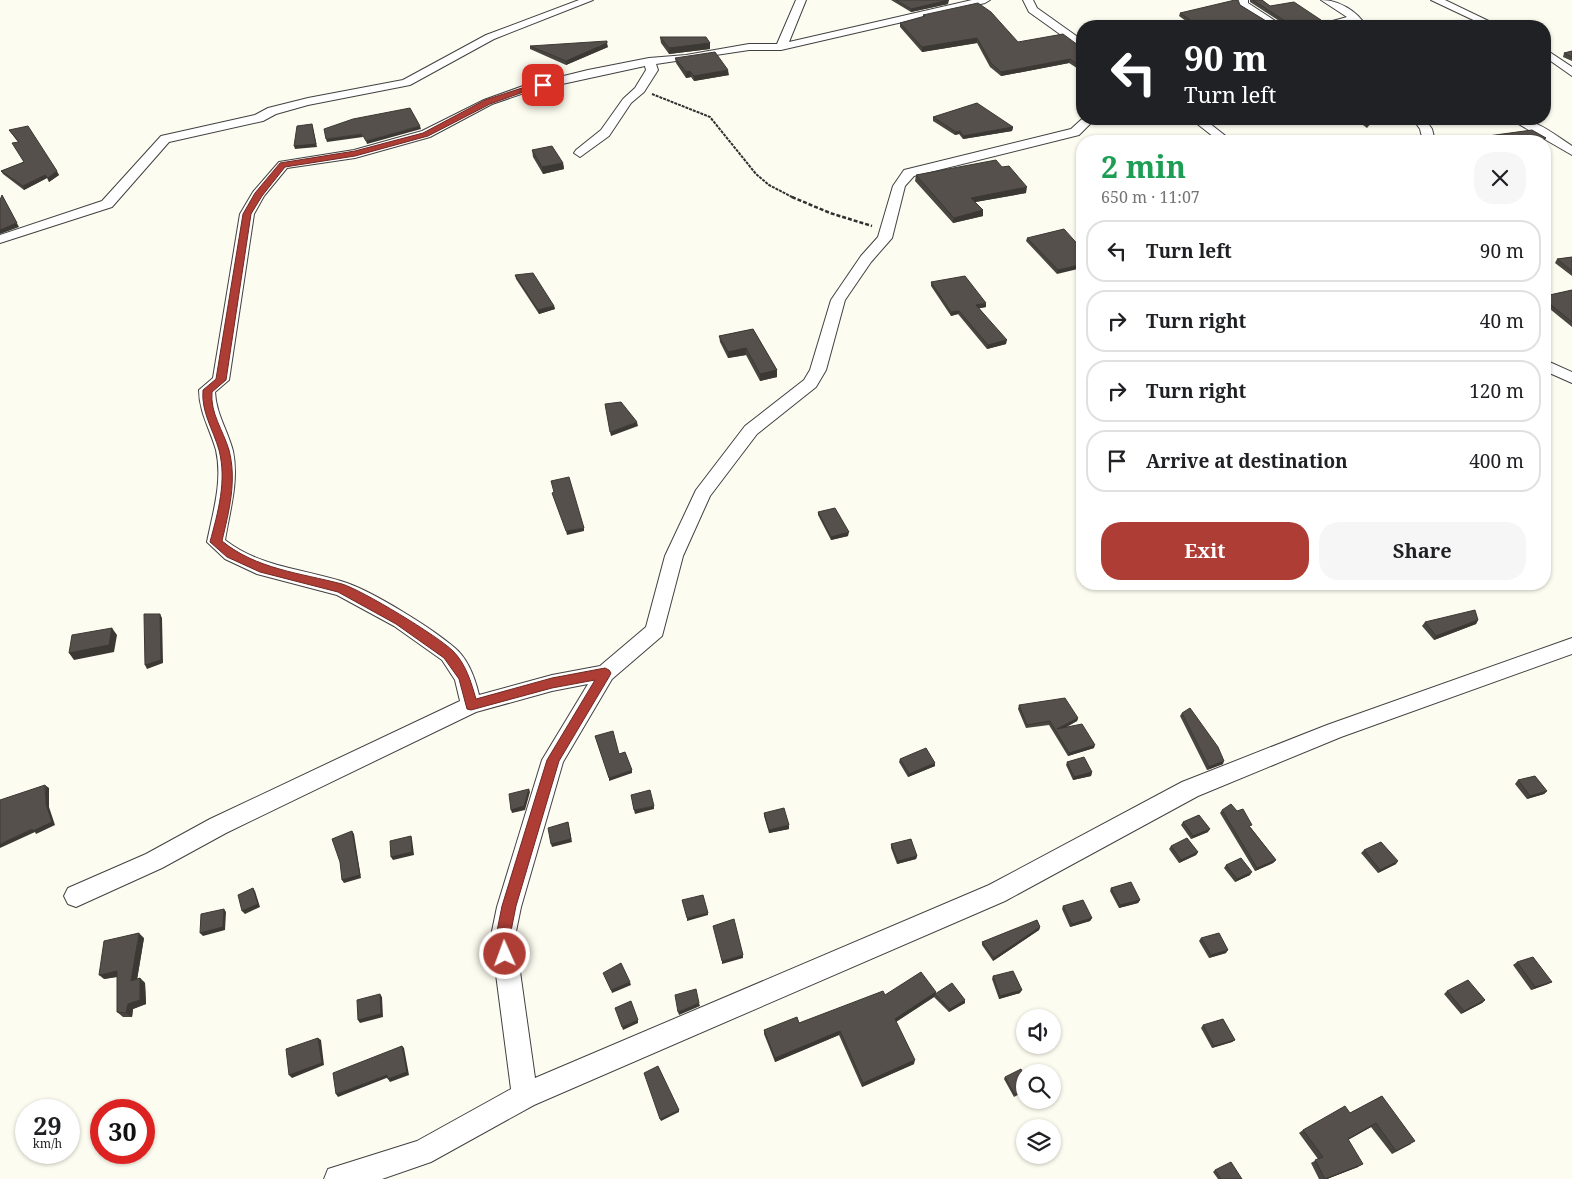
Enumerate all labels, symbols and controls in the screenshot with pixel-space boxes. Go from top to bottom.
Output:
text: 90 m [1184,34,1267,81]
icon: left [1101,40,1166,105]
pin [522,64,564,106]
icon: arrive [529,71,557,99]
text: Turn left [1184,79,1276,109]
text: 2 min [1101,146,1186,187]
button: close [1474,152,1526,204]
text: 650 m · 11:07 [1101,186,1200,208]
icon: left [1103,237,1131,265]
text: Turn left [1146,238,1232,264]
text: 90 m [1480,238,1524,264]
icon: right [1103,307,1131,335]
text: Turn right [1146,308,1246,334]
text: 40 m [1480,308,1524,334]
icon: right [1103,377,1131,405]
text: Turn right [1146,378,1246,404]
text: 120 m [1469,378,1524,404]
icon: arrive [1103,447,1131,475]
text: Arrive at destination [1146,448,1348,474]
text: 400 m [1469,448,1524,474]
button: Exit [1101,522,1309,580]
button: Share [1319,522,1526,580]
position arrow [478,927,530,979]
map controls [1016,1009,1061,1164]
button: sound [1016,1009,1061,1054]
button: search [1016,1064,1061,1109]
speed limit sign: 30 [90,1099,155,1164]
text: 29 [33,1108,62,1142]
button: layers [1016,1119,1061,1164]
text: km/h [33,1135,62,1152]

